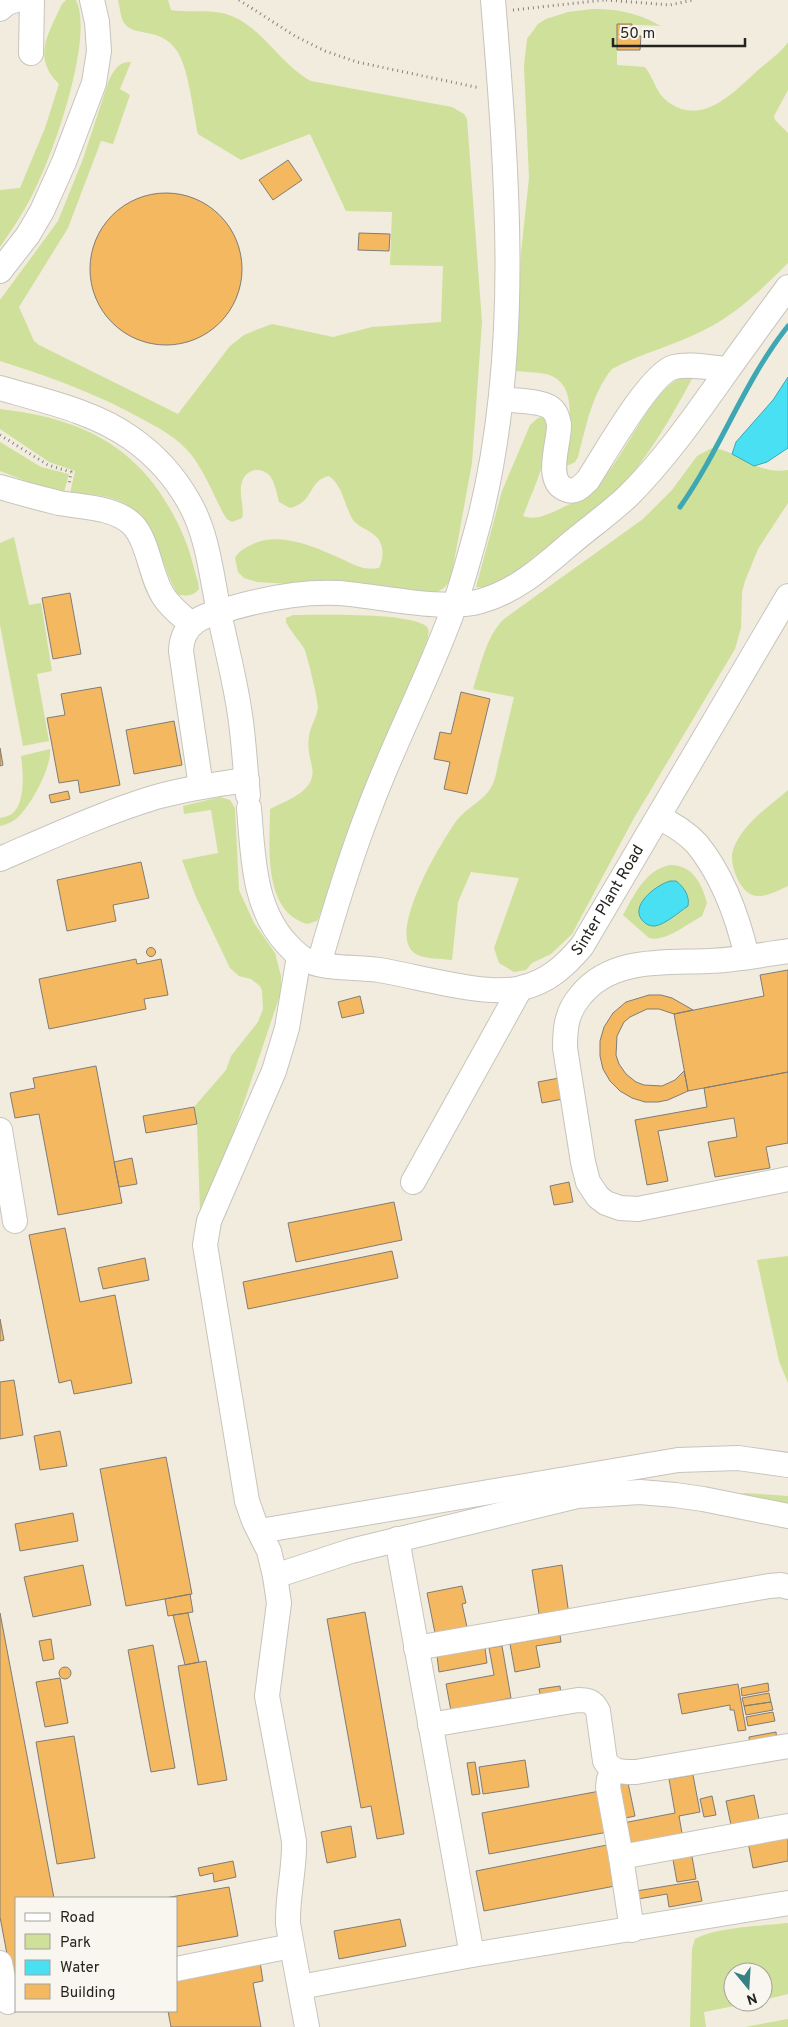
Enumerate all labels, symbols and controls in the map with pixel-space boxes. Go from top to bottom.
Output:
scale bar [613,15,746,47]
text: 50 m [620,25,655,44]
street label: Sinter Plant Road [568,842,649,961]
legend [15,1897,178,2012]
text: Road [60,1909,95,1928]
text: Park [60,1934,91,1953]
text: Water [60,1959,100,1978]
north arrow [723,1962,773,2012]
text: Building [60,1984,115,2003]
text: N [744,1988,759,2008]

